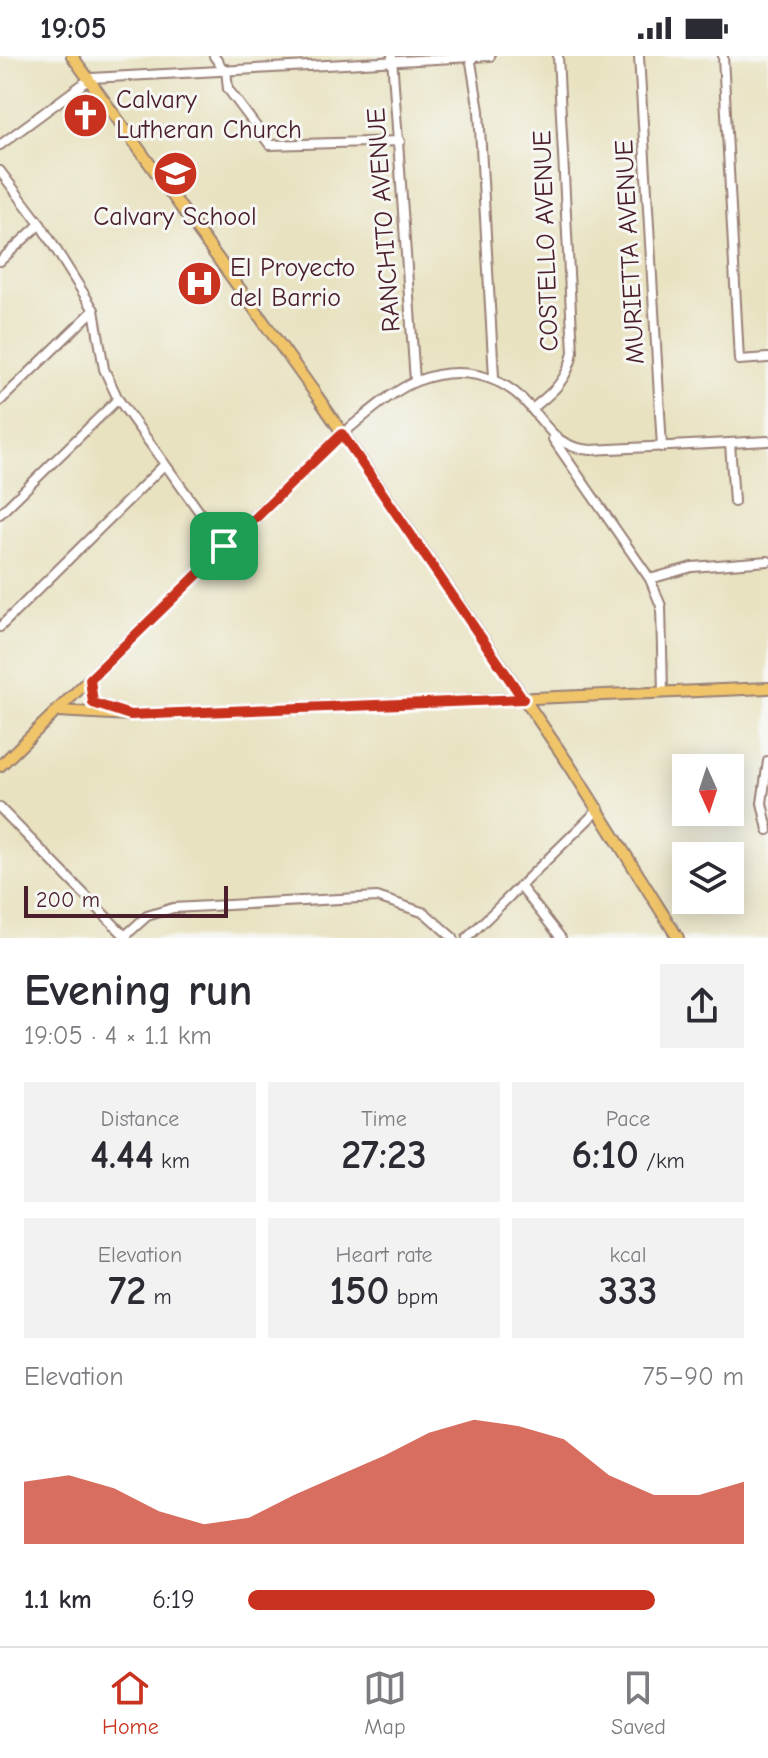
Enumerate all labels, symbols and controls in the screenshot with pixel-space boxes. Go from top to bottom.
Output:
text: 19:05 [40,11,107,46]
place label: Calvary Lutheran Church [116,85,302,145]
church icon: Calvary Lutheran Church [61,91,109,139]
street label: RANCHITO AVENUE [361,107,407,333]
street label: COSTELLO AVENUE [527,130,565,352]
street label: MURIETTA AVENUE [609,139,651,365]
school or university icon: Calvary School [151,150,199,198]
place label: Calvary School [93,202,257,232]
place label: El Proyecto del Barrio [230,253,355,313]
hospital icon: El Proyecto del Barrio [175,259,223,307]
pin [190,512,258,580]
icon: arrive [202,524,246,568]
north arrow [672,754,744,826]
map controls [672,754,744,914]
button: layers [672,842,744,914]
scale bar [24,882,228,918]
text: 200 m [36,887,100,913]
button: share [660,964,744,1048]
text: Evening run [24,965,252,1016]
text: 19:05 · 4 × 1.1 km [24,1021,212,1051]
text: Distance [101,1106,179,1132]
text: Time [361,1106,407,1132]
text: Pace [606,1106,650,1132]
text: 4.44 [90,1132,154,1178]
text: 27:23 [341,1132,427,1178]
text: 6:10 [571,1132,639,1178]
text: km [154,1148,190,1174]
text: /km [639,1148,685,1174]
text: Elevation [98,1242,182,1268]
text: Heart rate [336,1242,433,1268]
text: kcal [610,1242,646,1268]
text: 72 [108,1268,146,1314]
text: 150 [330,1268,389,1314]
text: 333 [598,1268,658,1314]
text: m [146,1284,172,1310]
text: bpm [389,1284,438,1310]
text: Elevation [24,1362,124,1392]
text: 75–90 m [642,1362,744,1392]
text: 1.1 km [24,1585,92,1615]
text: 6:19 [152,1585,195,1615]
tab: Home [102,1666,159,1740]
tab: Map [363,1666,407,1740]
tab: Saved [611,1666,666,1740]

